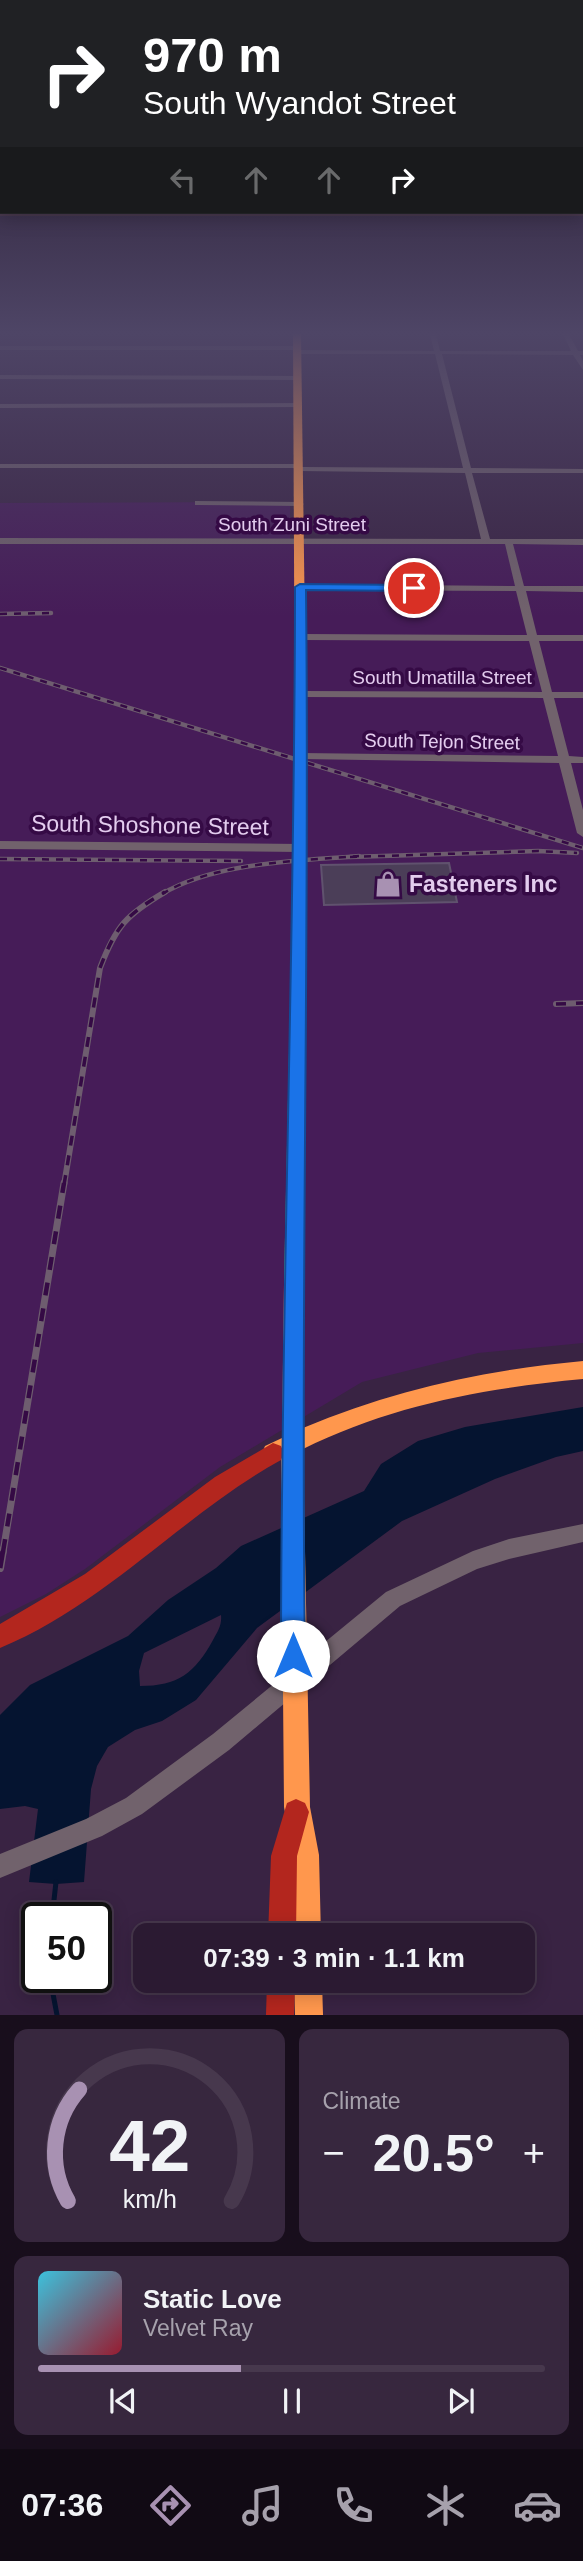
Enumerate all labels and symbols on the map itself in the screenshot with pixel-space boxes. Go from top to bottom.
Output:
street label: South Zuni Street [218,514,367,535]
pin [384,558,444,618]
street label: South Umatilla Street [352,667,532,688]
street label: South Tejon Street [364,730,521,753]
street label: South Shoshone Street [31,810,270,840]
shop icon: Fasteners Inc [373,869,403,899]
place label: Fasteners Inc [409,871,557,897]
position arrow [256,1619,330,1693]
speed limit sign: 50 [21,1902,112,1993]

